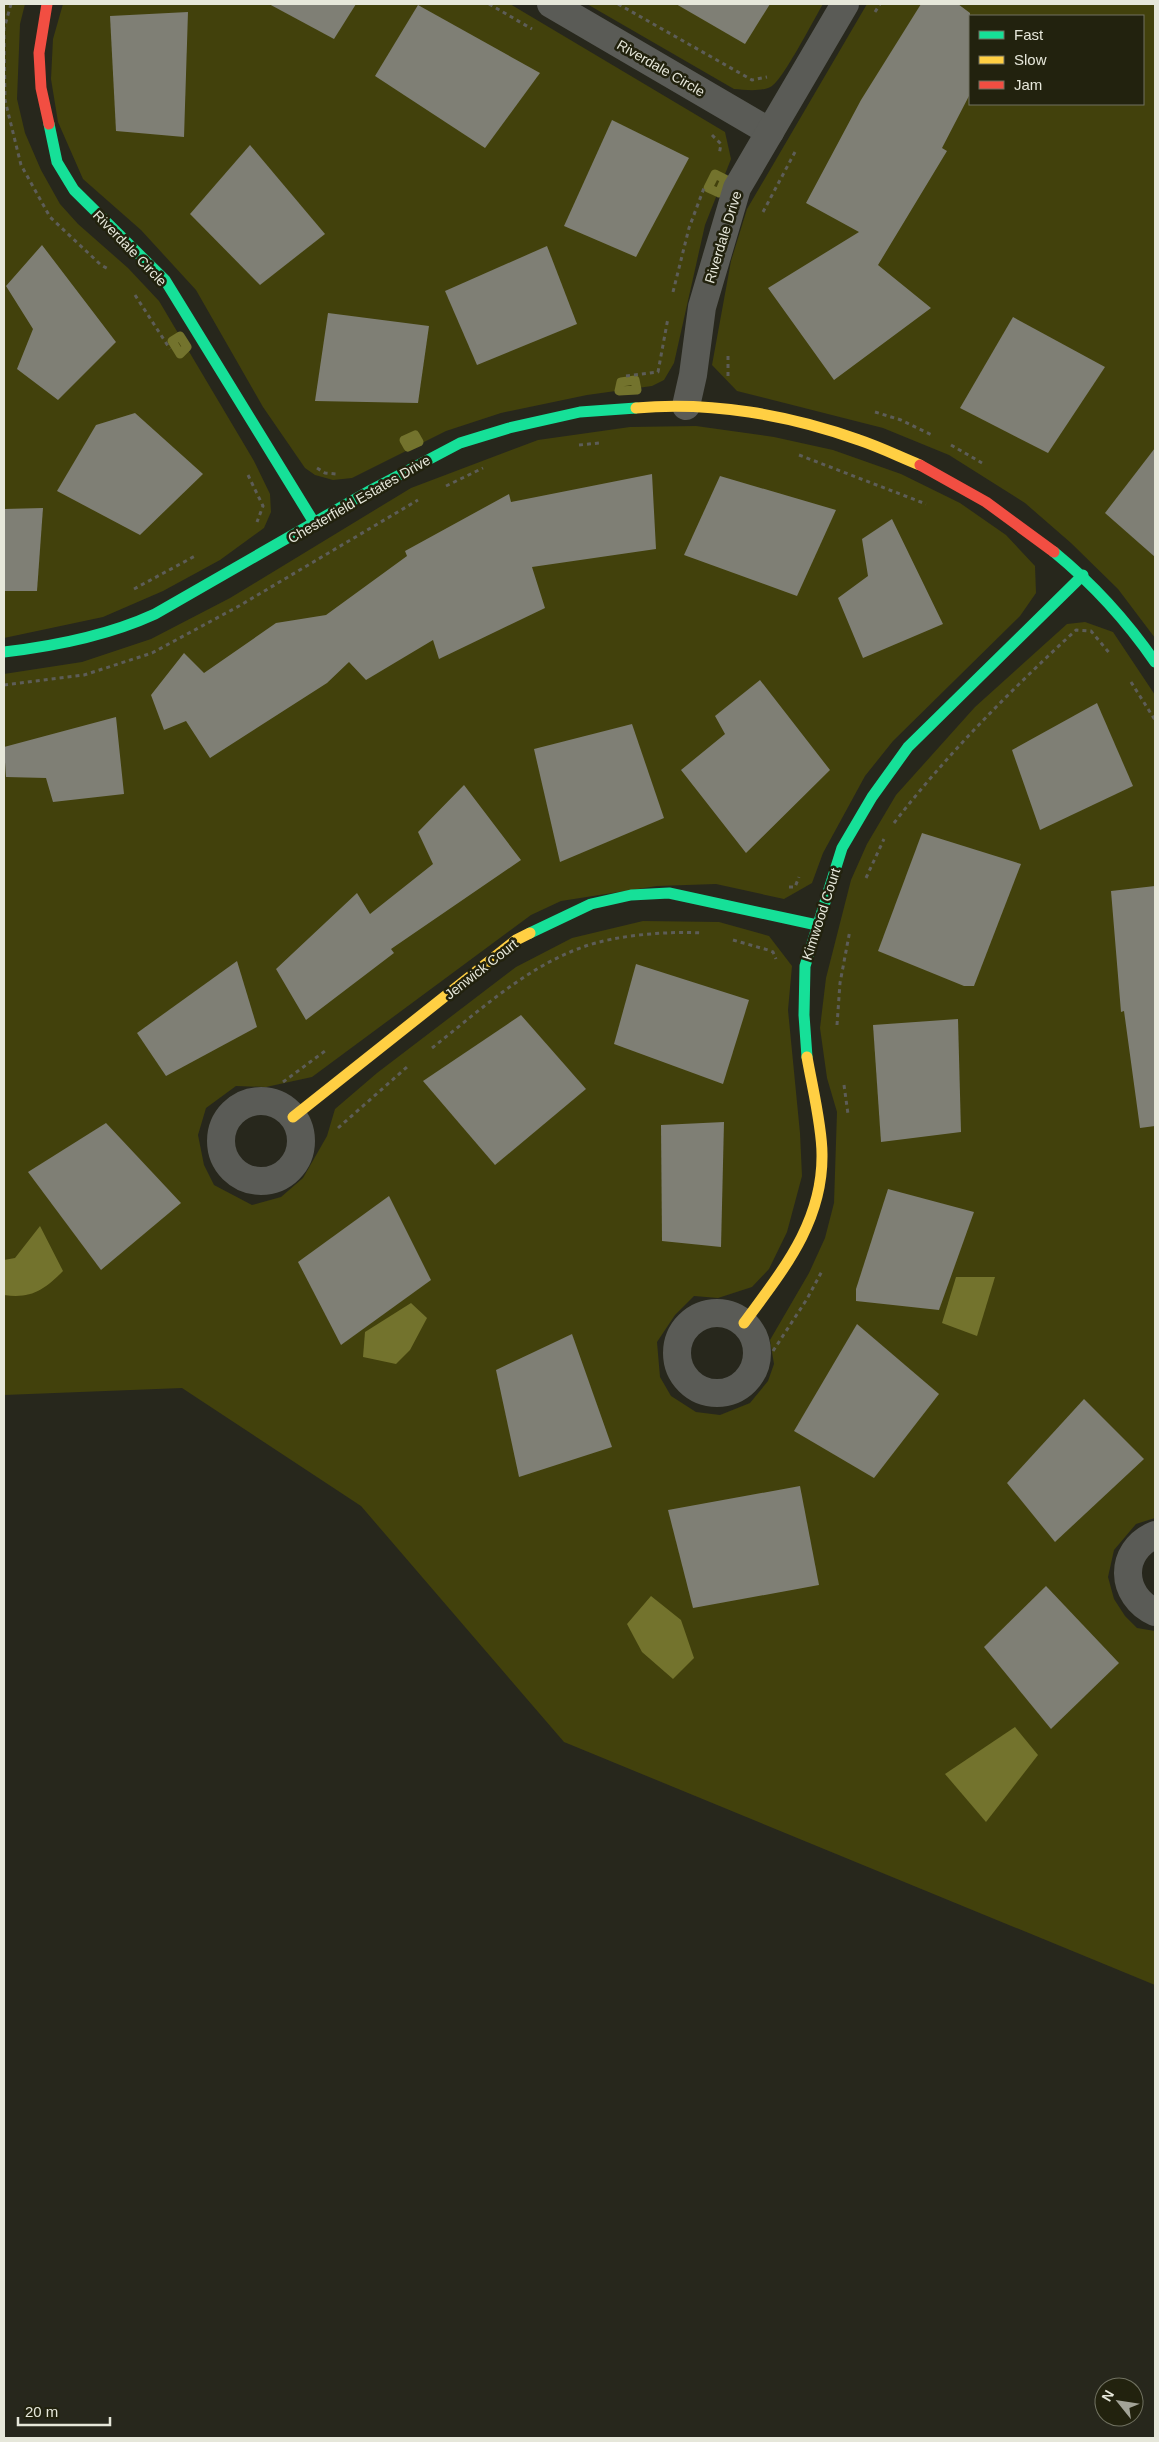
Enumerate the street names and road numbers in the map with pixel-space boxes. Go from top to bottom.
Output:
street label: Riverdale Circle [614,36,708,100]
street label: Riverdale Drive [701,189,745,285]
street label: Riverdale Circle [90,207,170,289]
street label: Chesterfield Estates Drive [285,452,433,546]
street label: Kimwood Court [799,866,843,962]
street label: Jenwick Court [441,936,521,1002]

